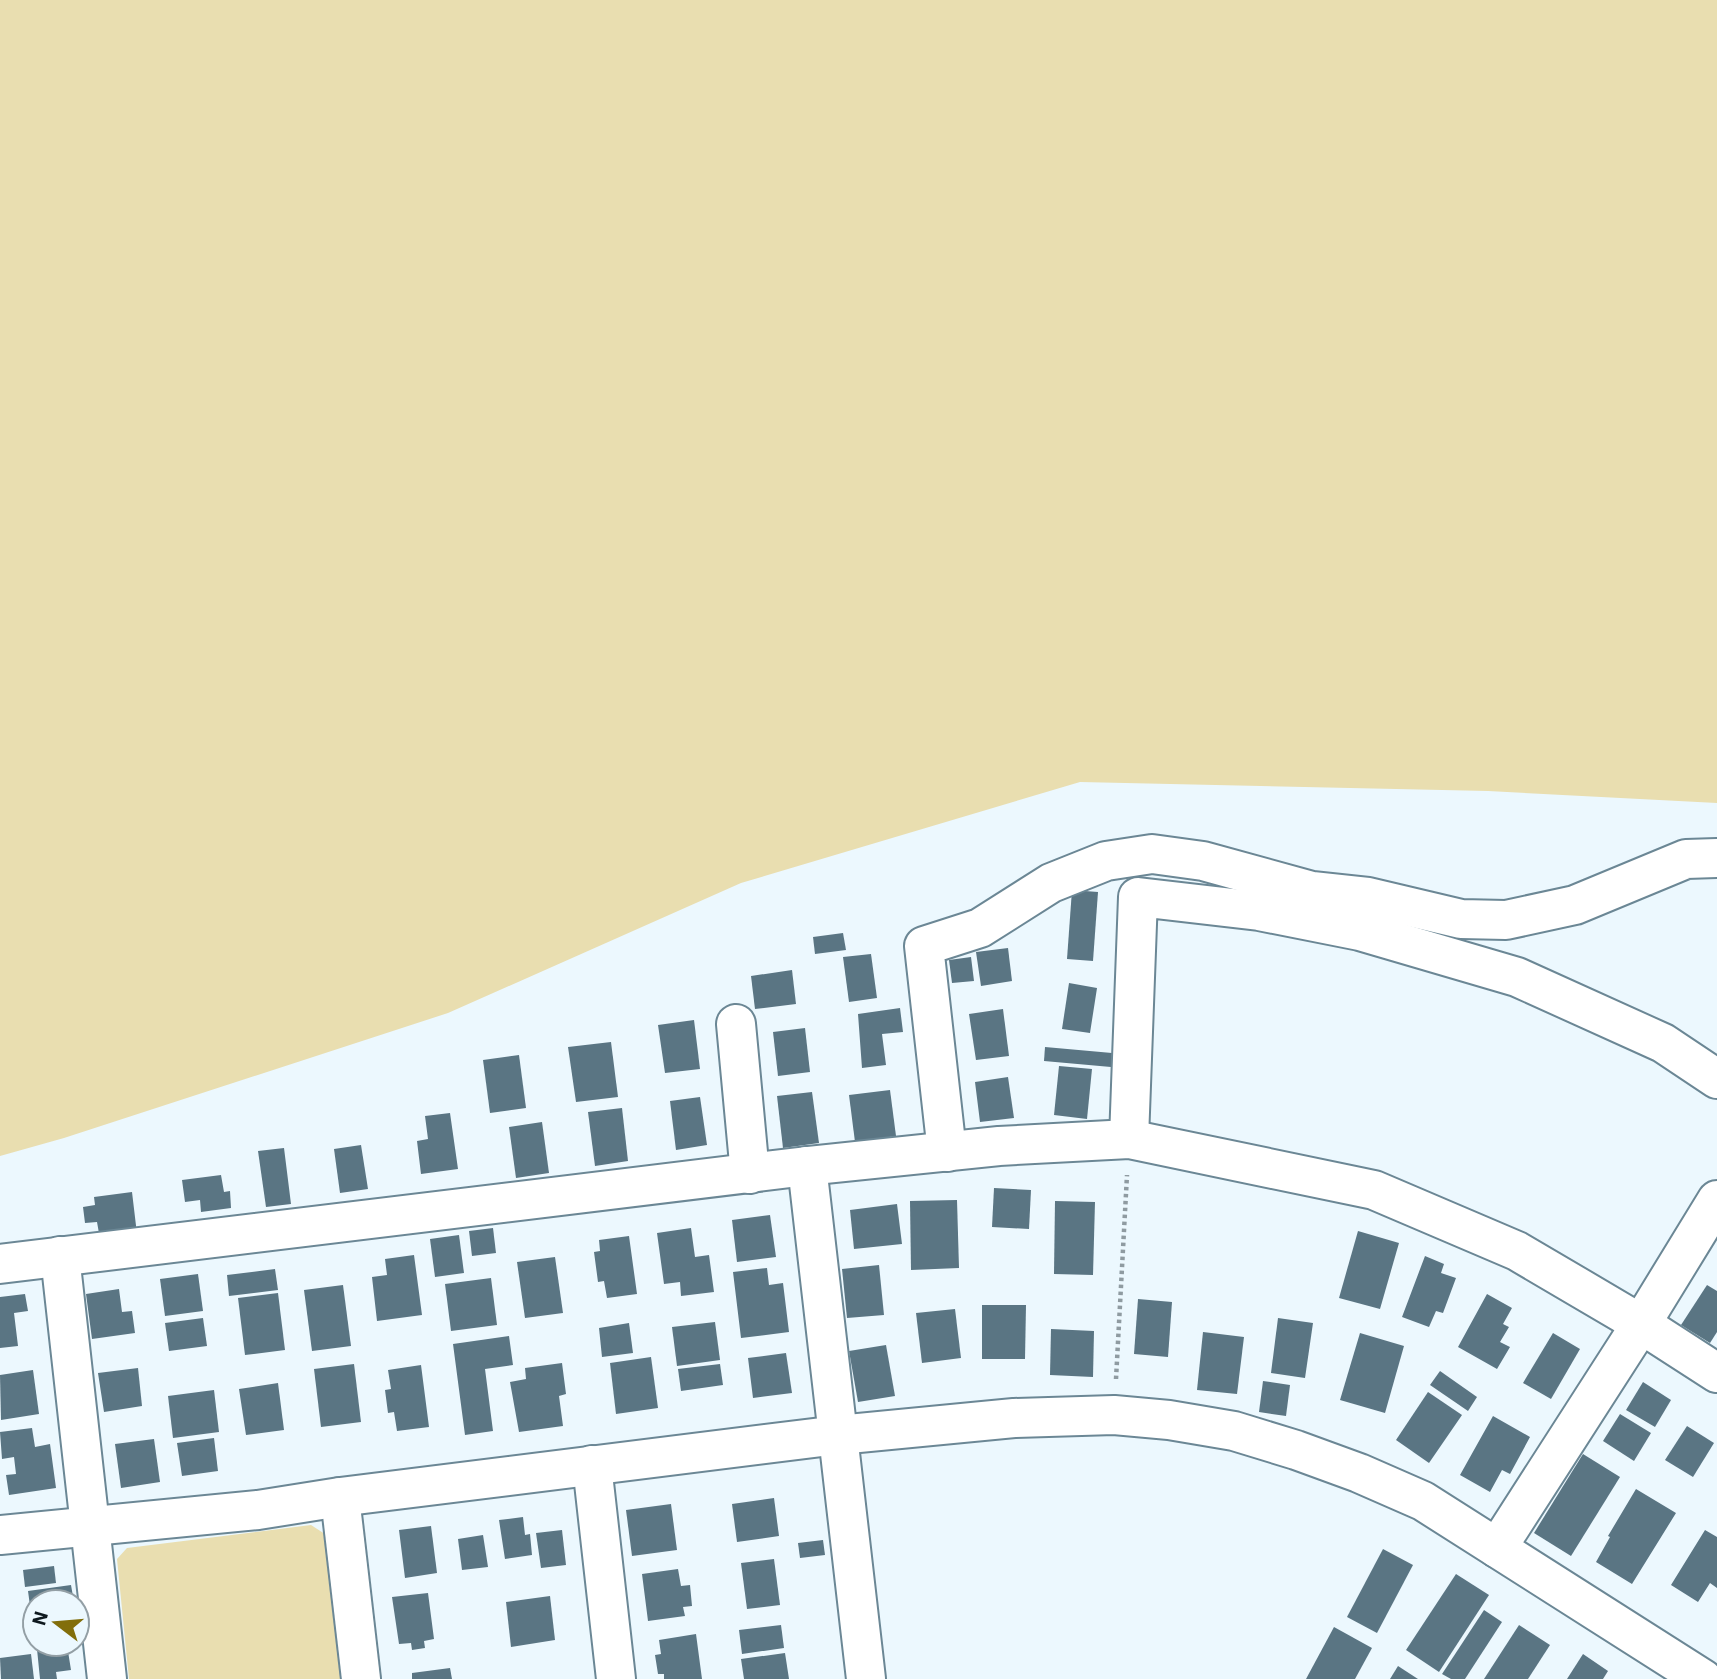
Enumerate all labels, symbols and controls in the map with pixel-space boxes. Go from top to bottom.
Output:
north arrow [21,1588,91,1658]
text: N [26,1608,53,1628]

